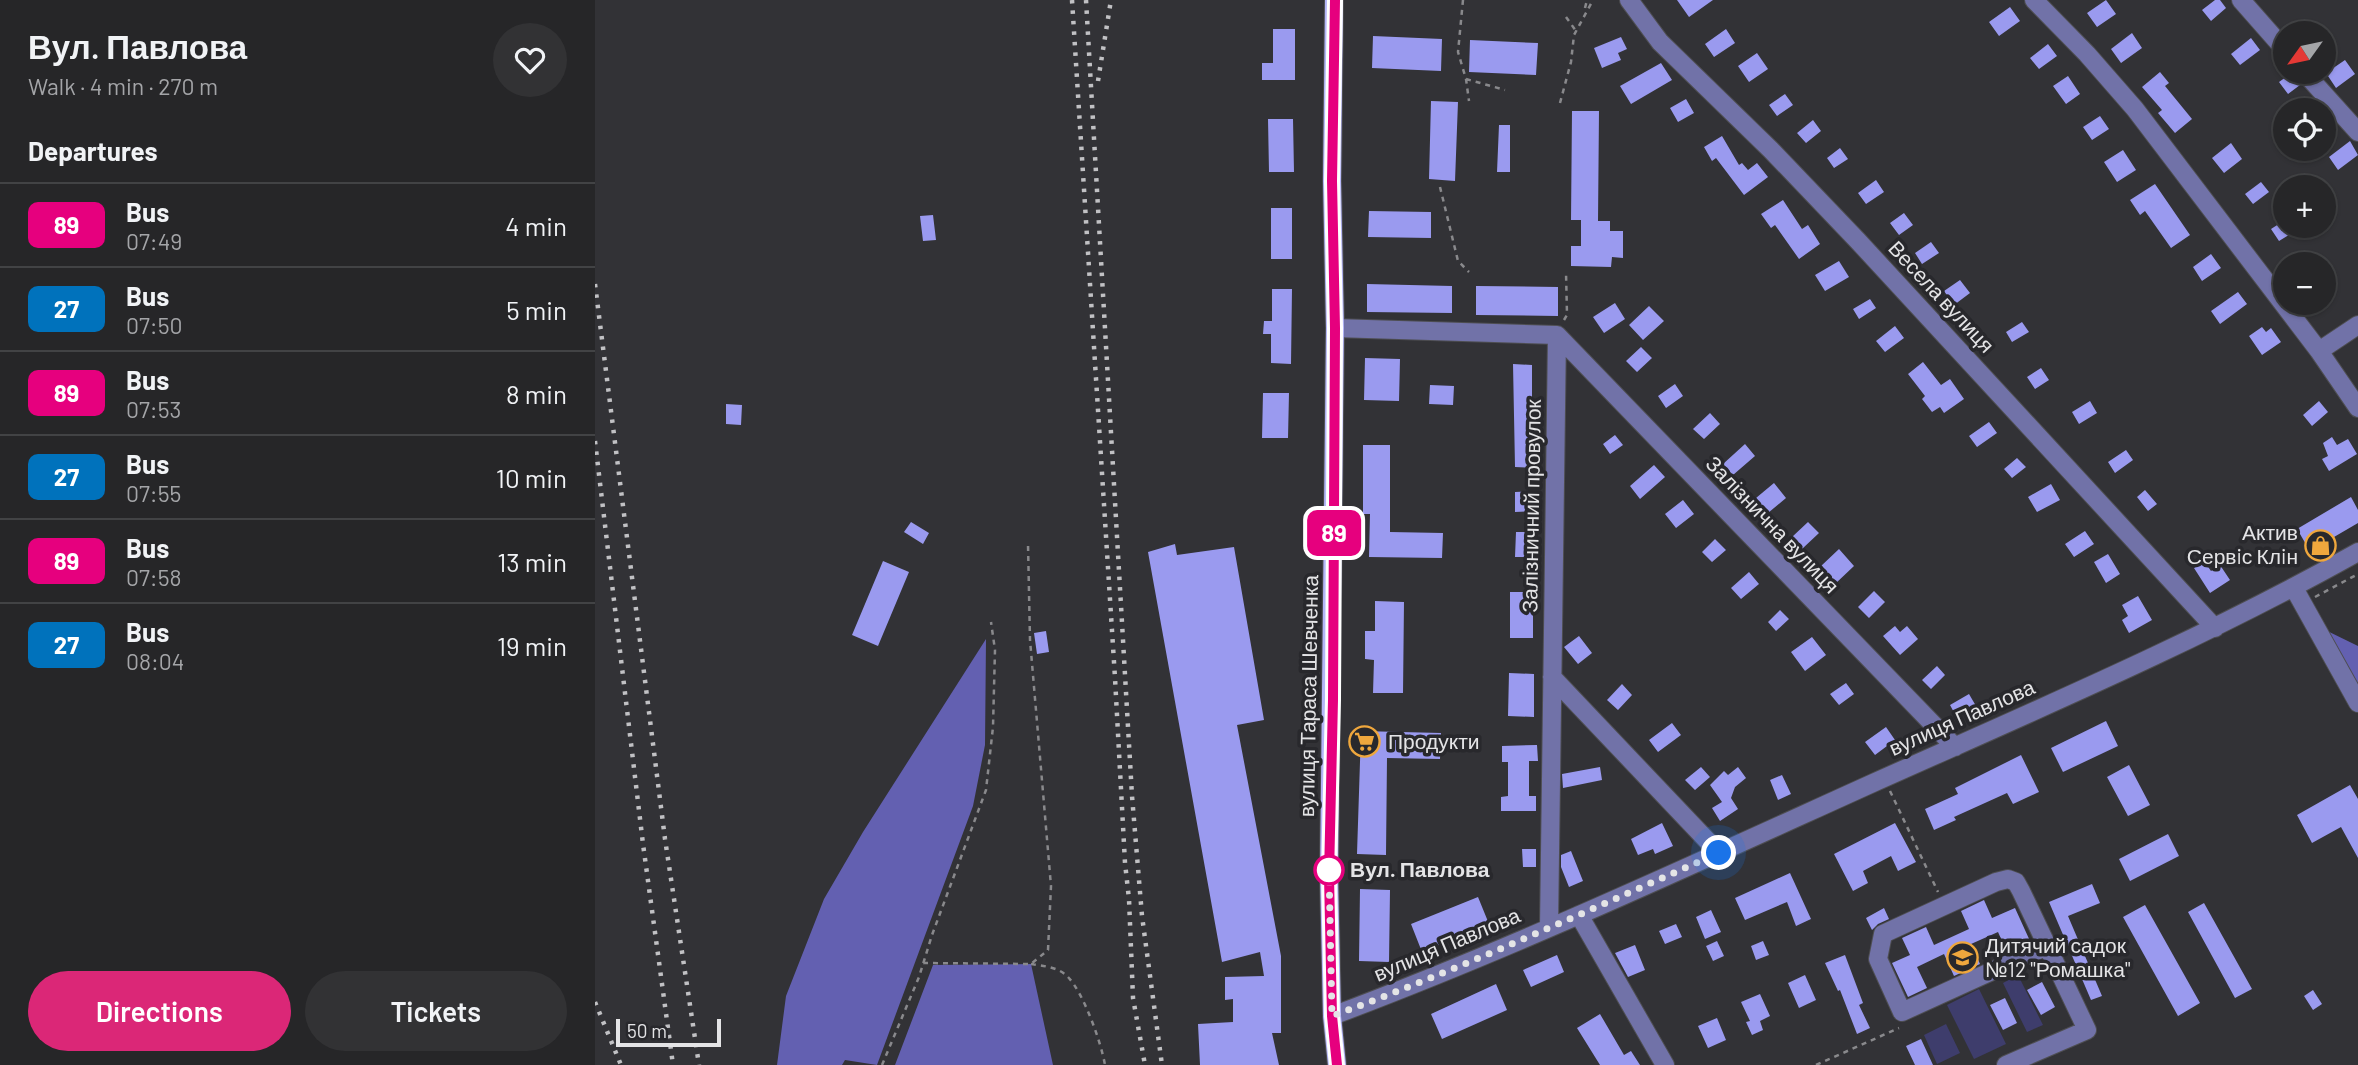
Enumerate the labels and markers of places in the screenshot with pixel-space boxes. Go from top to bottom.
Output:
place label: Актив Сервiс Клiн [2187,519,2298,568]
shop icon: Актив Сервiс Клiн [2304,528,2338,562]
supermarket icon: Продукти [1348,725,1382,759]
place label: Продукти [1388,728,1480,753]
marker: Вул. Павлова [1314,855,1344,885]
place label: Вул. Павлова [1350,856,1490,881]
place label: Дитячий садок №12 "Ромашка" [1985,932,2130,981]
school or university icon: Дитячий садок №12 "Ромашка" [1945,941,1979,975]

